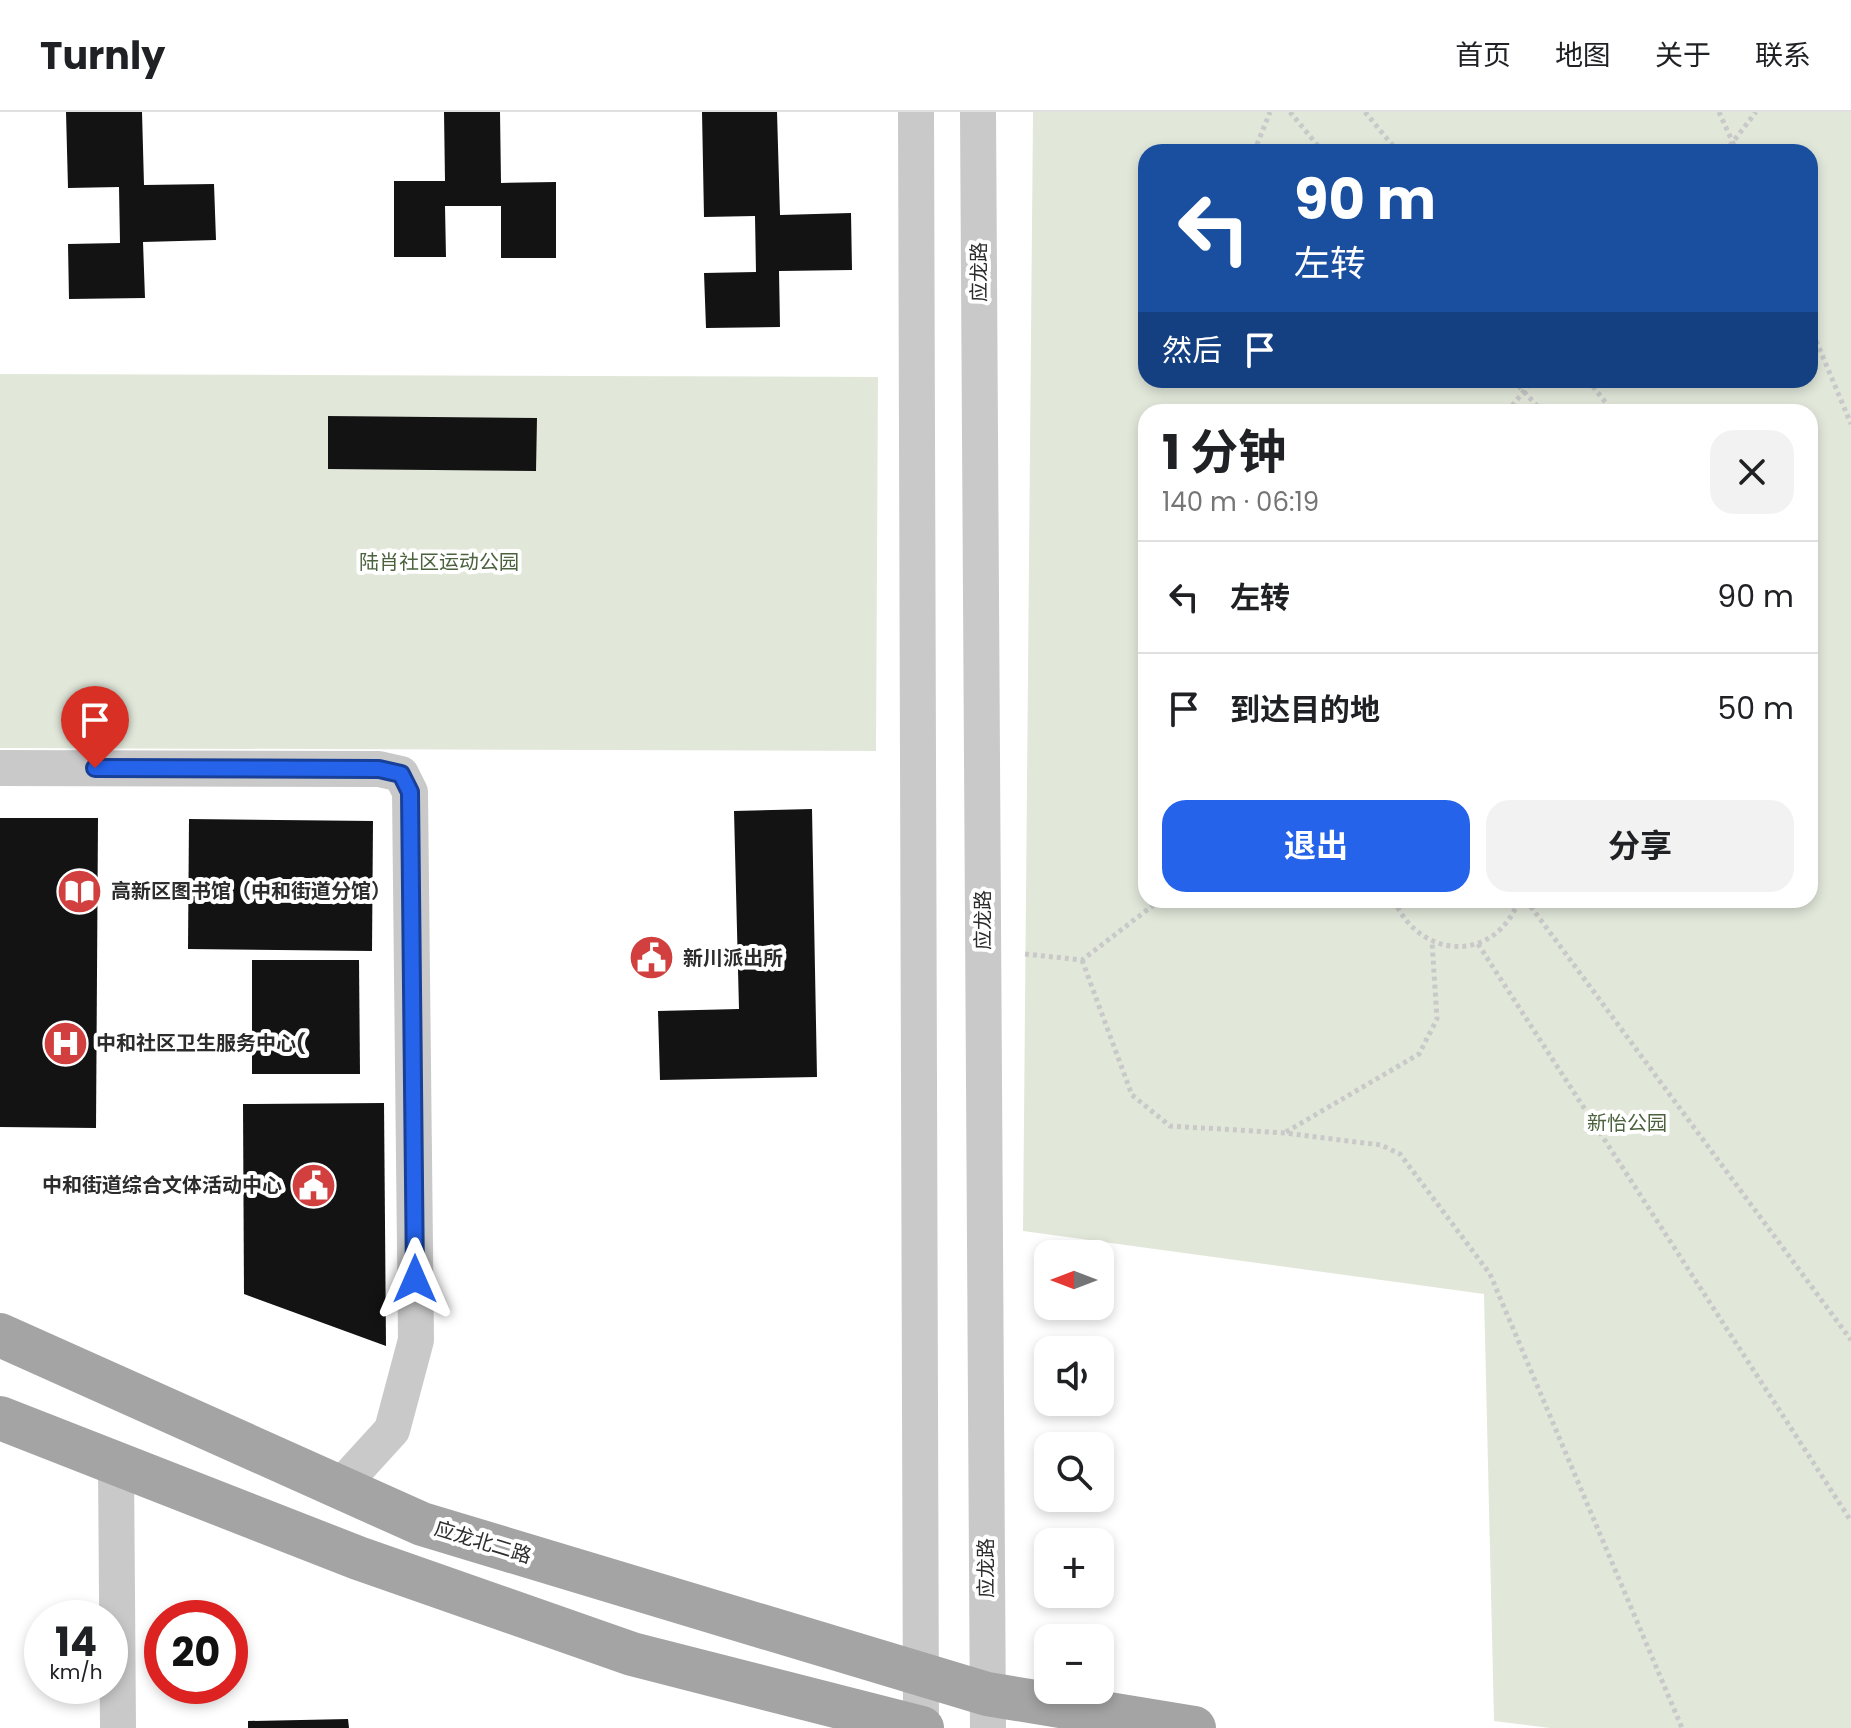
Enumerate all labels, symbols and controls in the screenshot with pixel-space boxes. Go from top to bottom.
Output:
text: Turnly [40,29,165,82]
text: 首页 [1455,36,1511,75]
text: 地图 [1555,36,1611,75]
text: 关于 [1655,36,1711,75]
text: 联系 [1755,36,1811,75]
text: 90 m [1294,160,1436,239]
icon: left [1162,176,1266,280]
text: 左转 [1294,238,1366,289]
street label: 应龙路 [965,242,993,302]
icon: arrive [1238,328,1282,372]
text: 然后 [1162,329,1222,372]
text: 1 分钟 [1162,419,1286,486]
button: close [1710,430,1794,514]
text: 140 m · 06:19 [1162,484,1319,520]
park label: 陆肖社区运动公园 [359,548,519,576]
icon: left [1162,575,1206,619]
text: 90 m [1717,575,1794,618]
text: 左转 [1230,576,1290,619]
pin [61,686,129,768]
icon: arrive [1162,687,1206,731]
text: 50 m [1717,687,1794,730]
text: 到达目的地 [1230,688,1380,731]
icon: arrive [73,698,117,742]
button: 退出 [1162,800,1470,892]
button: 分享 [1486,800,1794,892]
library icon: 高新区图书馆（中和街道分馆） [56,867,104,915]
place label: 高新区图书馆（中和街道分馆） [111,877,391,905]
street label: 应龙路 [969,890,997,950]
public building icon: 新川派出所 [628,934,676,982]
place label: 新川派出所 [683,944,783,972]
hospital icon: 中和社区卫生服务中心( [41,1019,89,1067]
place label: 中和社区卫生服务中心( [96,1029,306,1057]
park label: 新怡公园 [1587,1109,1667,1137]
public building icon: 中和街道综合文体活动中心 [289,1161,337,1209]
place label: 中和街道综合文体活动中心 [42,1171,282,1199]
position arrow [373,1237,457,1321]
north arrow [1034,1240,1114,1320]
map controls [1034,1240,1114,1704]
button: sound [1034,1336,1114,1416]
button: search [1034,1432,1114,1512]
street label: 应龙北二路 [431,1514,535,1570]
button: + [1034,1528,1114,1608]
street label: 应龙路 [972,1538,1000,1598]
speed limit sign: 20 [144,1600,248,1704]
text: 14 [55,1614,97,1670]
button: − [1034,1624,1114,1704]
text: km/h [49,1658,103,1686]

